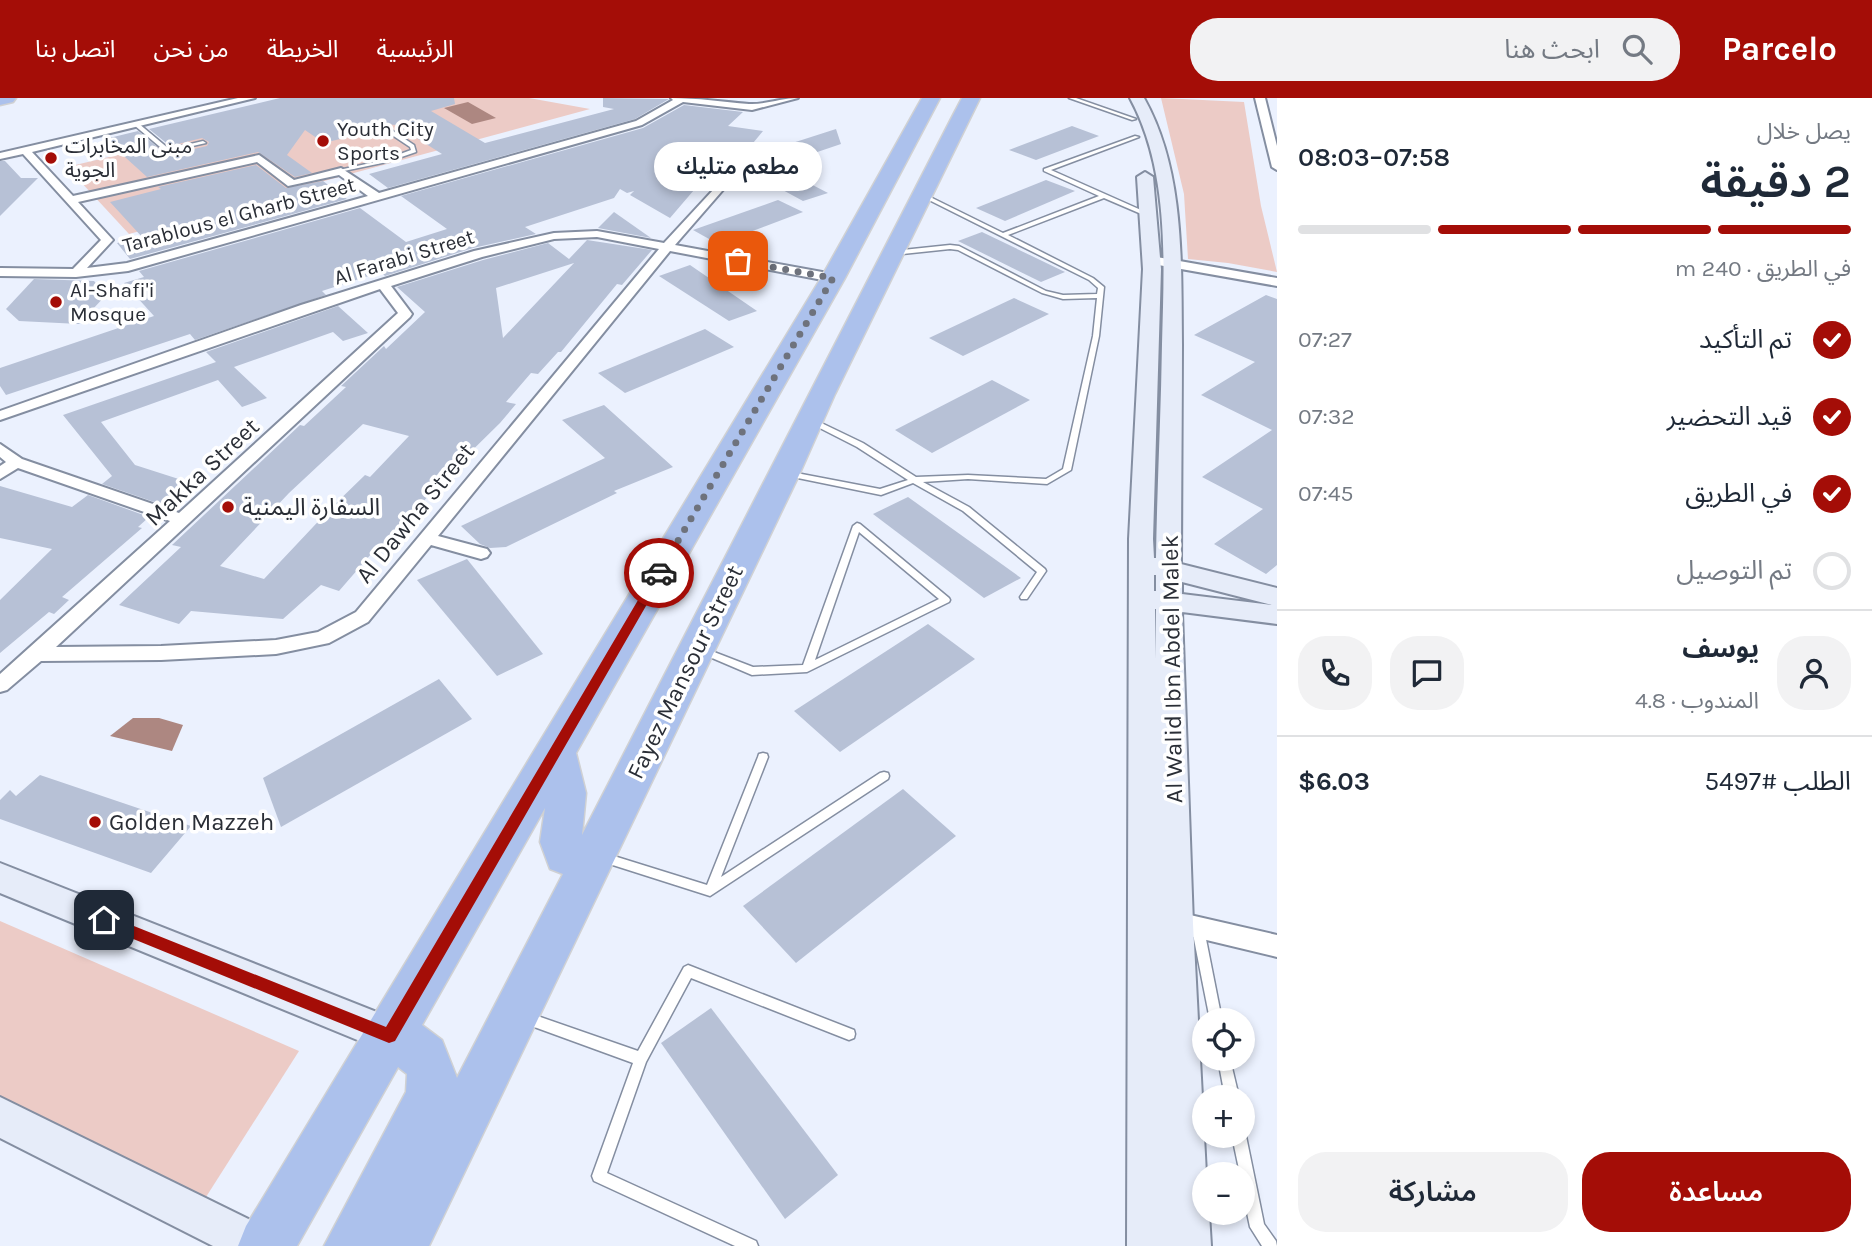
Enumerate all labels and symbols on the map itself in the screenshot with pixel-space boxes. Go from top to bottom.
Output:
place label: Youth City Sports [337,117,434,165]
marker: Youth City Sports [315,133,331,149]
place label: مبنى المخابرات الجوية [65,134,192,182]
callout: مطعم متليك [654,142,822,191]
marker: مبنى المخابرات الجوية [43,150,59,166]
street label: Tarablous el Gharb Street [120,172,358,258]
street label: Al Farabi Street [331,224,477,290]
pin [708,231,768,291]
place label: Al-Shafi'i Mosque [70,278,155,326]
marker: Al-Shafi'i Mosque [48,294,64,310]
street label: Makka Street [139,412,265,532]
street label: Al Dawha Street [350,437,480,589]
place label: السفارة اليمنية [242,493,380,521]
marker: السفارة اليمنية [220,499,236,515]
street label: Al Walid Ibn Abdel Malek [1156,535,1188,803]
courier [624,538,694,608]
street label: Fayez Mansour Street [621,561,749,783]
place label: Golden Mazzeh [109,808,274,836]
marker: Golden Mazzeh [87,814,103,830]
pin [74,890,134,950]

